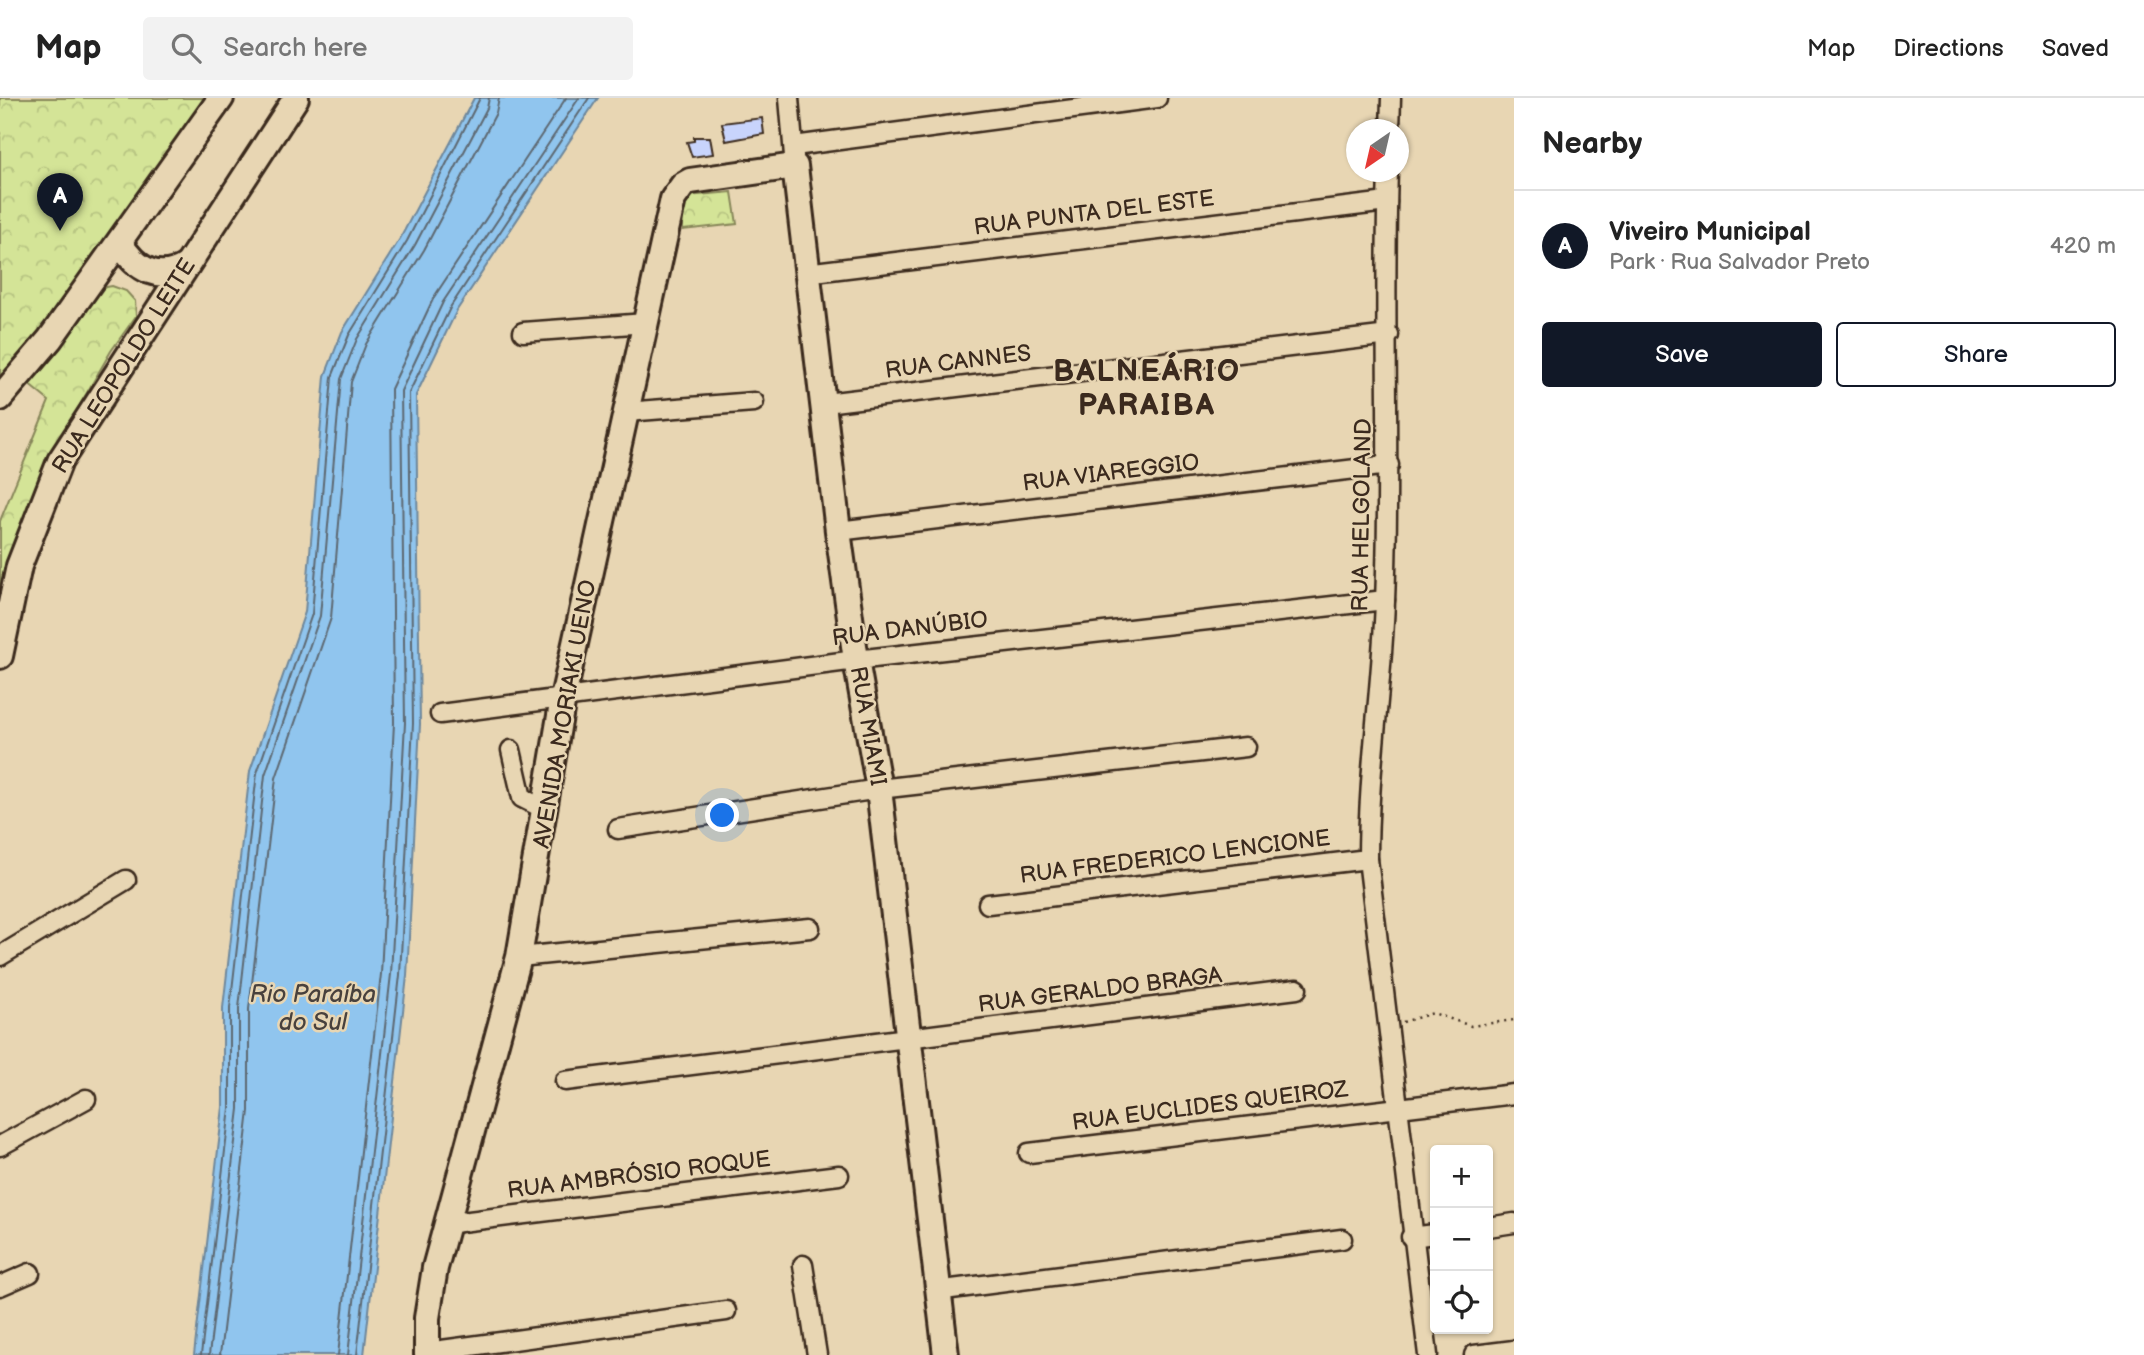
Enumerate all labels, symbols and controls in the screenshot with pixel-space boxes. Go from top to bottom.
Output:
search box [143,17,633,80]
text: Map [35,28,101,68]
icon: search [167,29,205,67]
text: Search here [223,33,367,64]
text: Map [1807,34,1855,63]
text: Directions [1893,34,2004,63]
text: Saved [2042,34,2109,63]
north arrow [1346,119,1409,182]
text: Nearby [1542,126,1642,162]
pin: A [37,173,83,231]
street label: RUA PUNTA DEL ESTE [972,184,1216,242]
text: Viveiro Municipal [1609,217,1811,248]
text: A [1558,232,1572,260]
text: 420 m [2050,232,2116,260]
text: Park · Rua Salvador Preto [1609,248,1870,276]
street label: RUA LEOPOLDO LEITE [46,253,202,479]
button: Save [1542,322,1822,387]
button: Share [1836,322,2116,387]
street label: RUA CANNES [883,339,1033,385]
district label: BALNEÁRIO PARAIBA [1053,351,1241,424]
street label: RUA HELGOLAND [1346,418,1378,612]
street label: RUA VIAREGGIO [1021,448,1201,498]
street label: AVENIDA MORIAKI UENO [528,578,602,850]
street label: RUA DANÚBIO [830,606,990,652]
street label: RUA MIAMI [844,664,892,788]
your location [705,798,739,832]
street label: RUA FREDERICO LENCIONE [1018,824,1332,890]
street label: RUA GERALDO BRAGA [976,961,1225,1019]
water label: Rio Paraíba do Sul [250,980,376,1037]
street label: RUA EUCLIDES QUEIROZ [1070,1075,1350,1137]
street label: RUA AMBRÓSIO ROQUE [506,1145,772,1205]
map controls [1430,1145,1493,1334]
button: + [1430,1145,1493,1208]
button: − [1430,1208,1493,1271]
button: locate [1430,1271,1493,1334]

